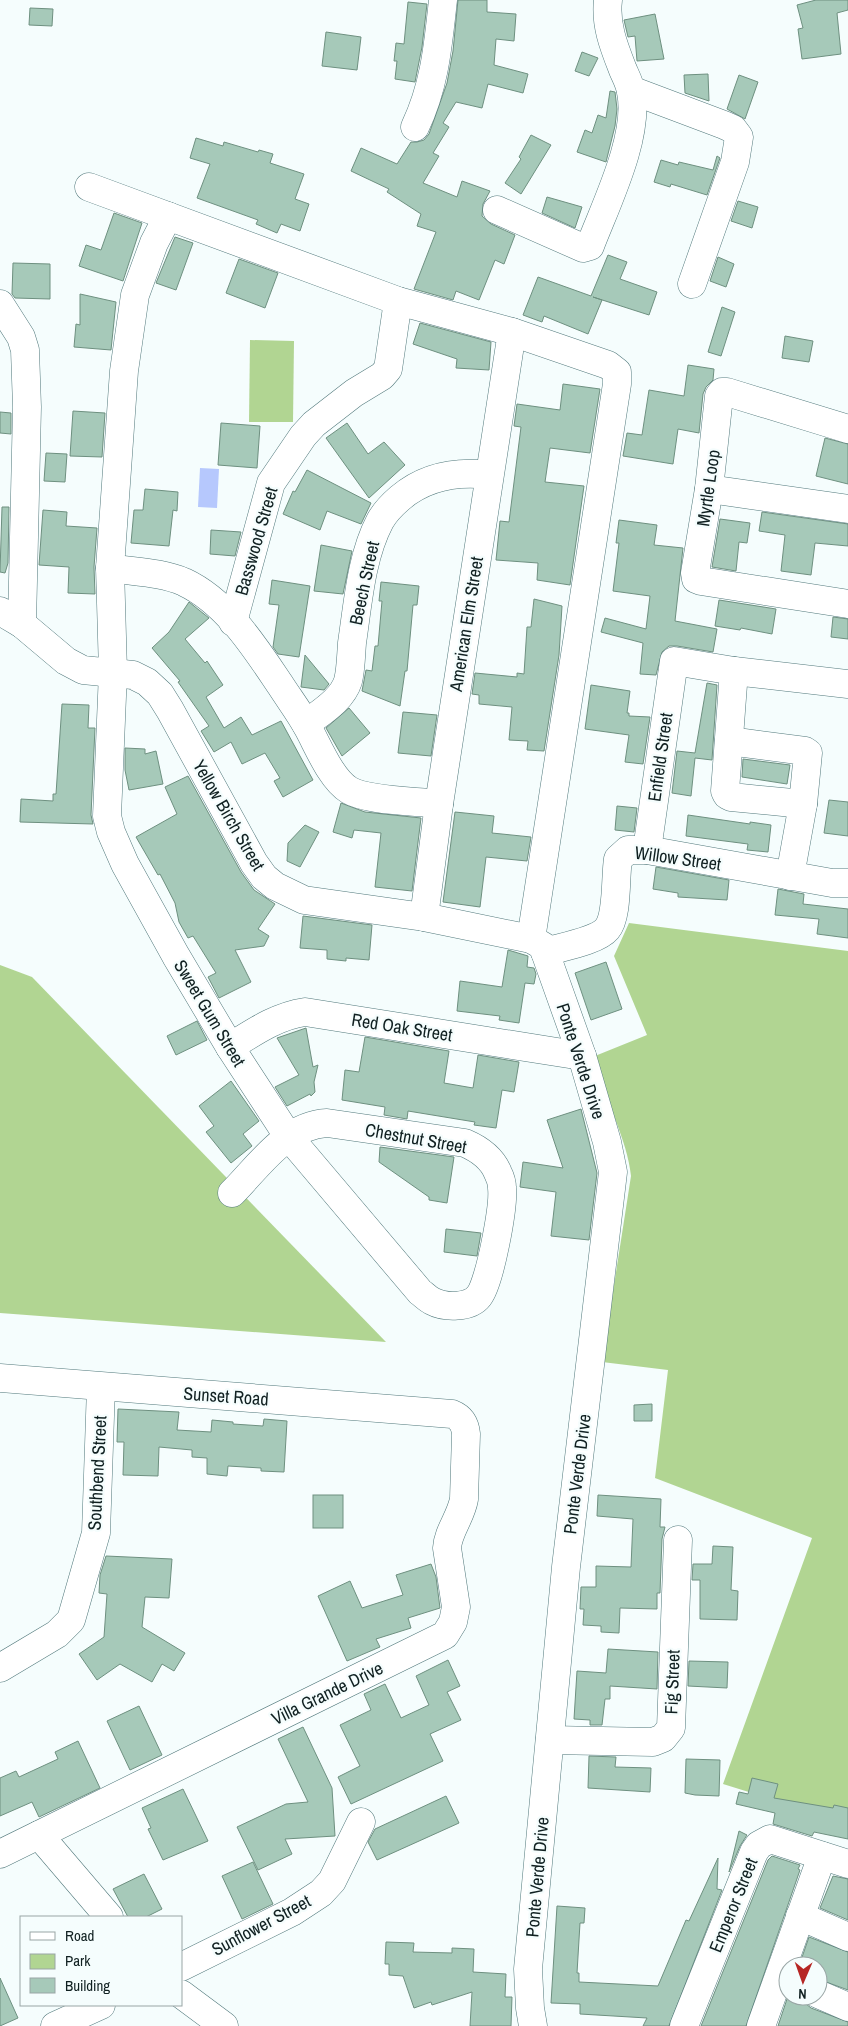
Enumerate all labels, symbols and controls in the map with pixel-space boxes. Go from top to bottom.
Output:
street label: Myrtle Loop [690,448,726,528]
street label: Basswood Street [229,484,283,598]
street label: Beech Street [343,539,385,627]
street label: American Elm Street [443,555,489,694]
street label: Enfield Street [641,711,679,803]
street label: Yellow Birch Street [187,755,271,875]
street label: Willow Street [633,840,723,876]
street label: Sweet Gum Street [168,955,252,1071]
street label: Ponte Verde Drive [550,1000,612,1122]
street label: Red Oak Street [350,1007,454,1047]
street label: Chestnut Street [363,1117,469,1159]
street label: Sunset Road [183,1381,269,1411]
street label: Ponte Verde Drive [557,1413,597,1535]
street label: Southbend Street [82,1415,112,1531]
street label: Fig Street [658,1649,686,1715]
street label: Villa Grande Drive [267,1655,387,1731]
street label: Ponte Verde Drive [519,1816,555,1938]
street label: Emperor Street [703,1854,763,1956]
street label: Sunflower Street [207,1888,315,1962]
legend [20,1916,182,2006]
text: Road [65,1925,94,1946]
text: Park [65,1950,91,1971]
north arrow [778,1956,828,2006]
text: Building [65,1975,110,1996]
text: N [798,1985,807,2003]

